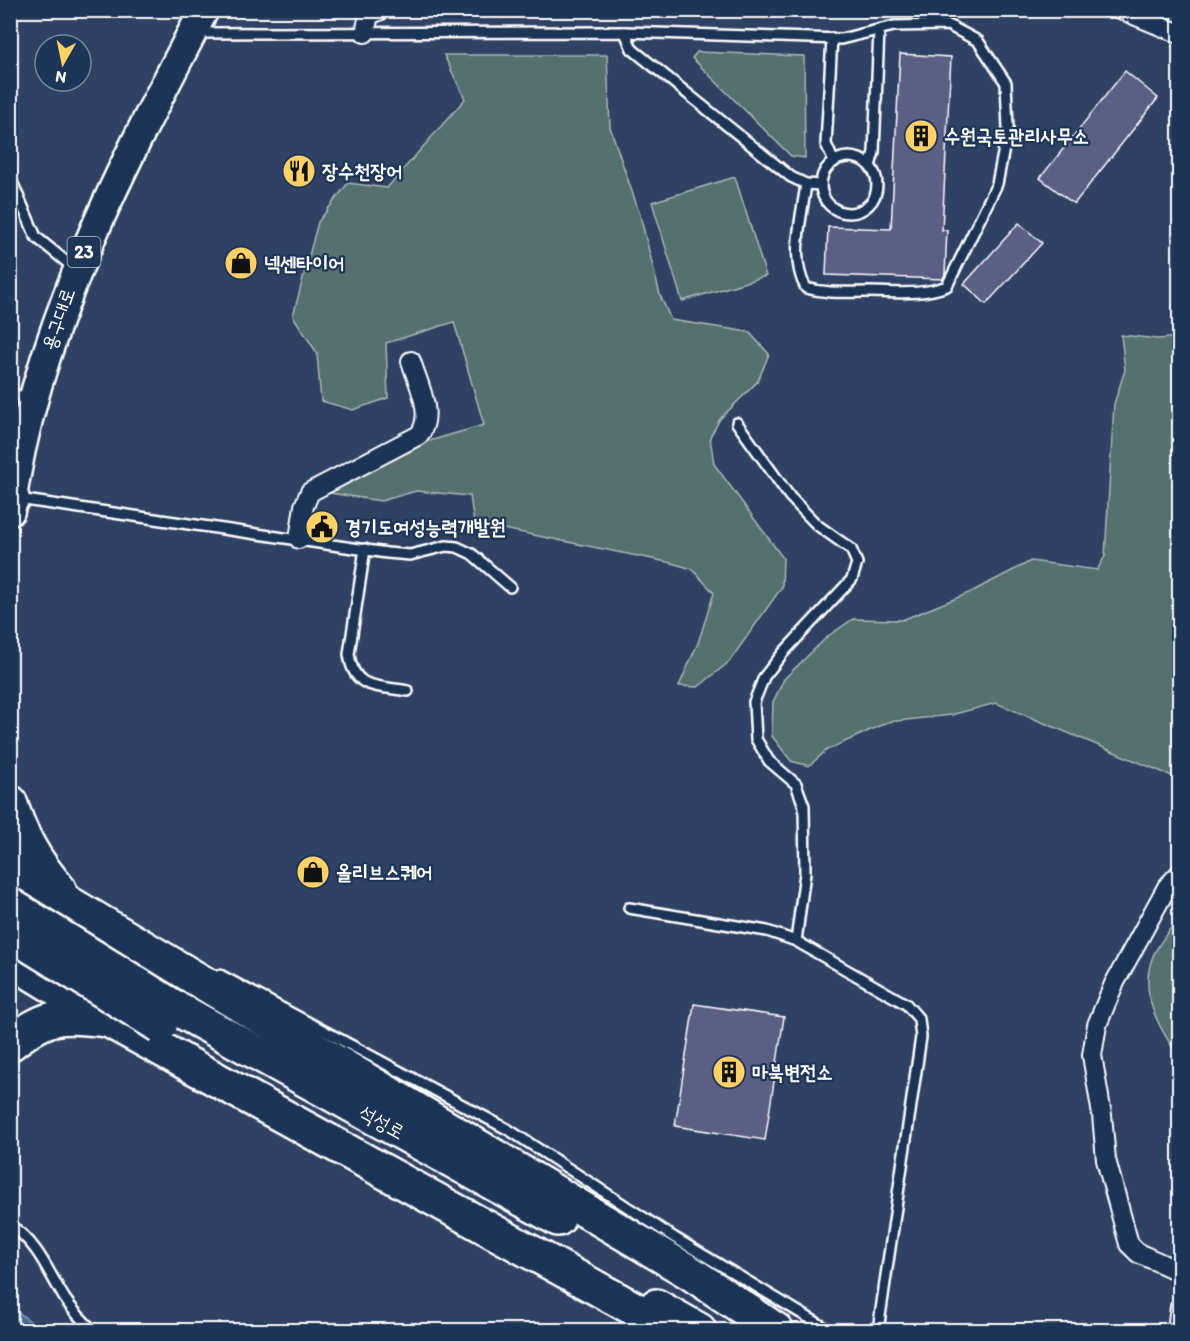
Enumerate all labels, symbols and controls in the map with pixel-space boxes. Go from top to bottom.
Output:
north arrow [33,33,93,93]
text: N [54,67,68,88]
building icon: 수원국토관리사무소 [903,118,939,154]
place label: 수원국토관리사무소 [944,124,1089,148]
restaurant icon: 장수천장어 [281,153,317,189]
place label: 장수천장어 [322,159,402,183]
road number: 23 [68,237,100,267]
shop icon: 넥센타이어 [223,245,259,281]
place label: 넥센타이어 [264,251,344,275]
street label: 용구대로 [36,285,80,353]
public building icon: 경기도여성능력개발원 [304,509,340,545]
place label: 경기도여성능력개발원 [345,515,506,539]
shop icon: 올리브스퀘어 [295,854,331,890]
place label: 올리브스퀘어 [336,860,433,884]
building icon: 마북변전소 [711,1054,747,1090]
place label: 마북변전소 [752,1060,832,1084]
street label: 석성로 [355,1100,409,1144]

